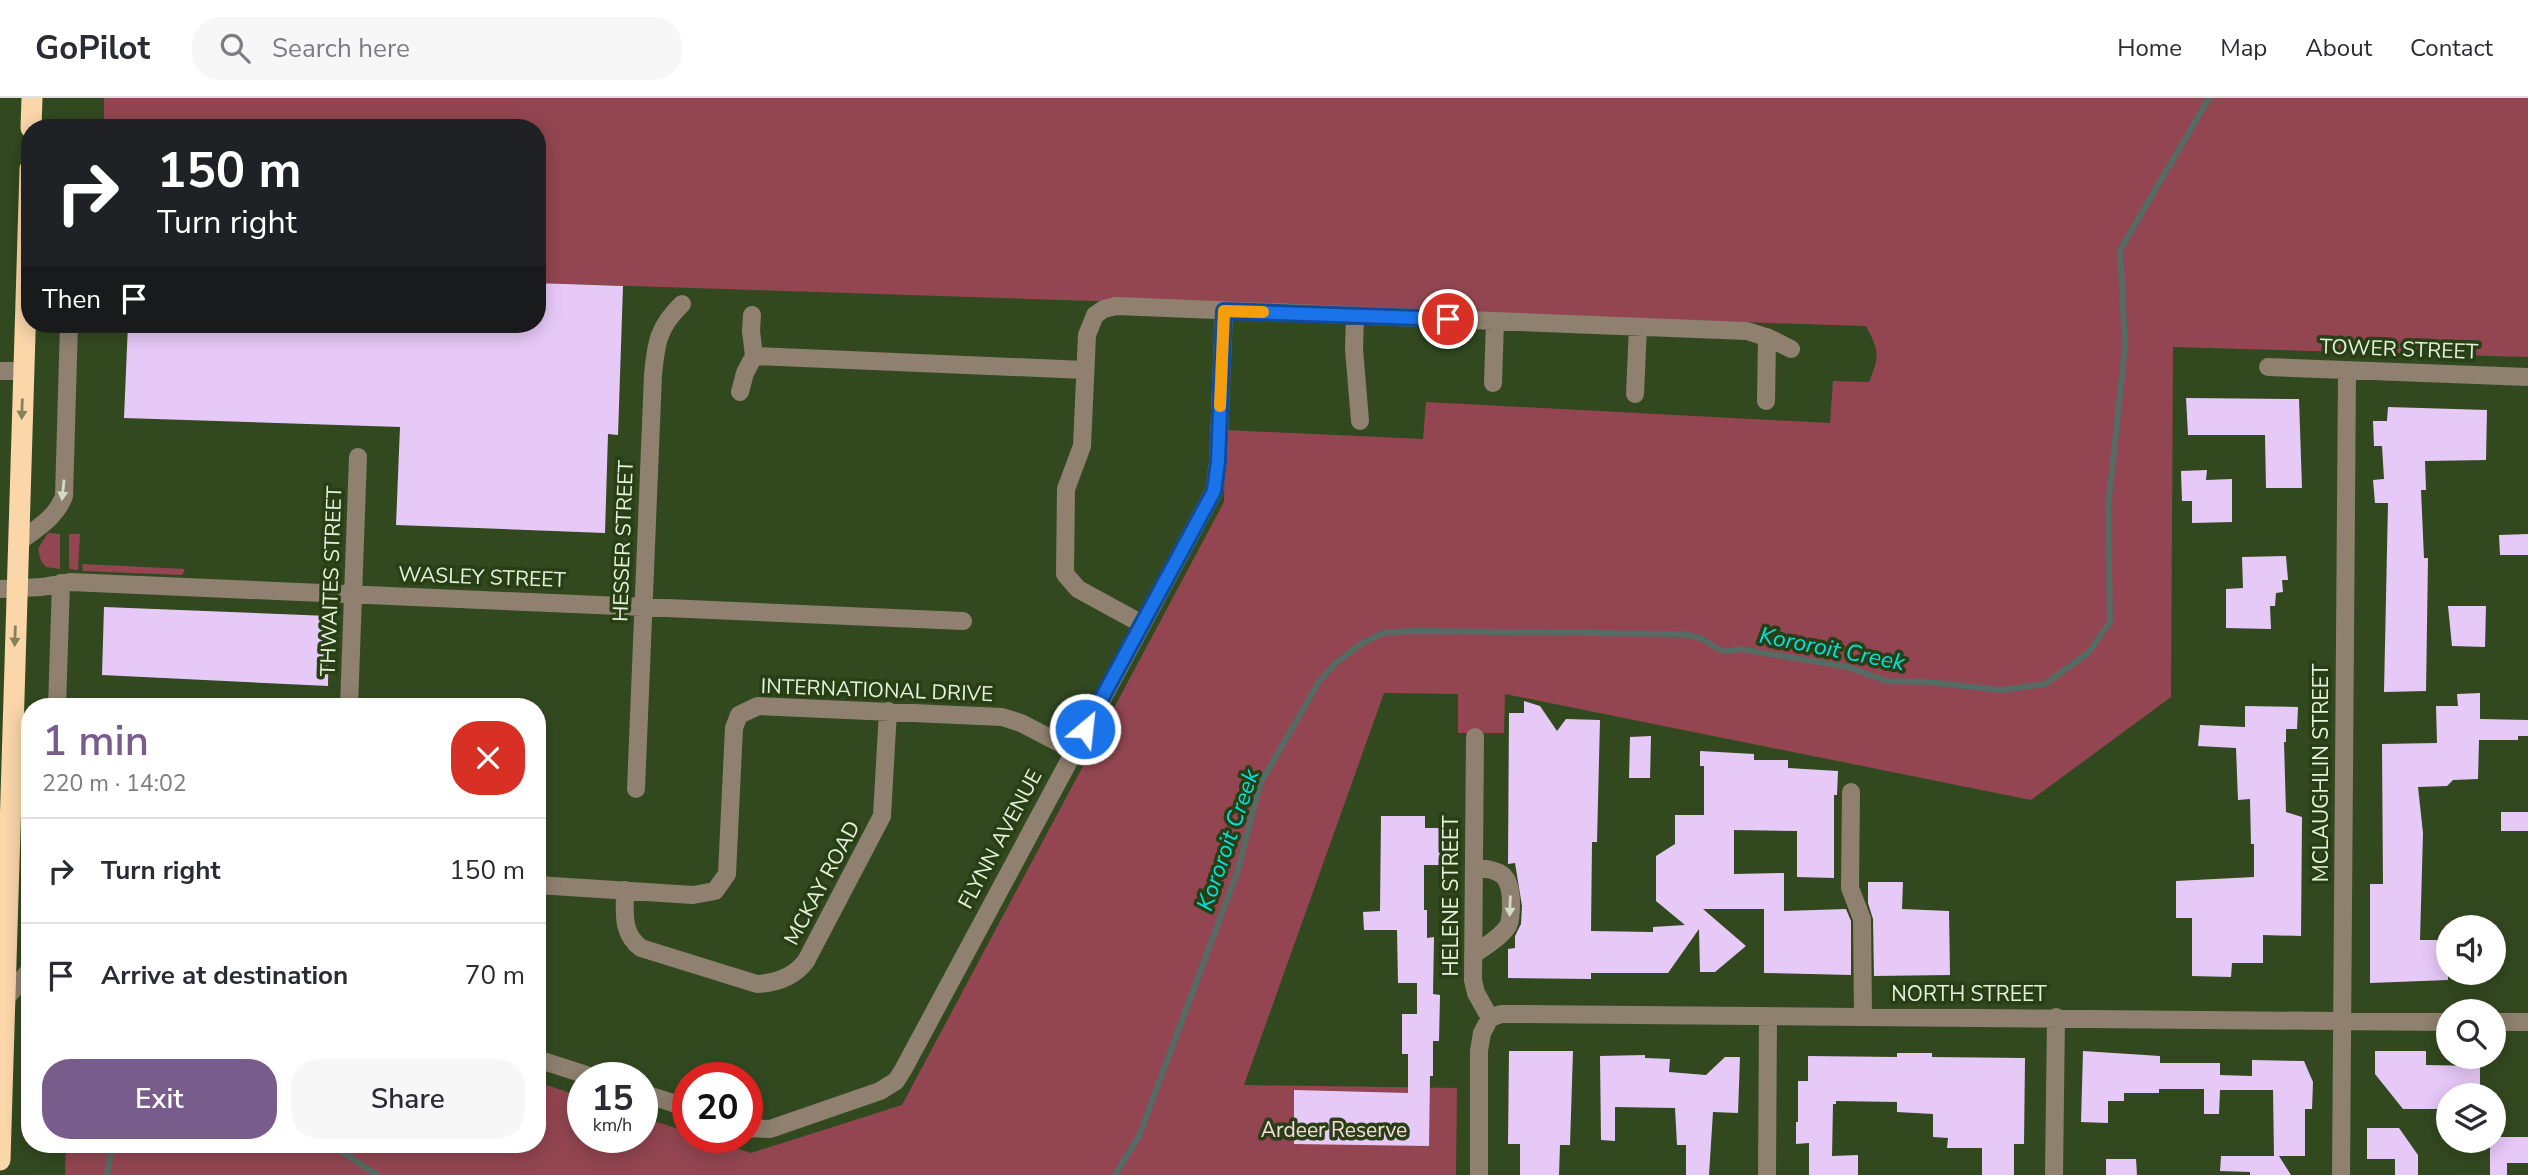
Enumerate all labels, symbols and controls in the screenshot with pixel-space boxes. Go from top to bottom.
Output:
search box [192,17,682,80]
text: GoPilot [35,26,150,71]
icon: search [216,29,254,67]
text: Search here [272,31,410,66]
text: Home [2117,32,2182,64]
text: Map [2220,32,2267,64]
text: About [2305,32,2372,64]
text: Contact [2410,32,2493,64]
text: 150 m [157,137,301,204]
icon: right [42,147,133,238]
text: Turn right [157,201,297,244]
icon: arrive [115,280,153,318]
text: Then [42,282,101,317]
pin [1418,289,1478,349]
icon: arrive [1429,300,1467,338]
street label: TOWER STREET [2319,332,2479,366]
one-way arrow [17,398,28,420]
street label: HESSER STREET [606,459,640,622]
one-way arrow [57,479,68,501]
street label: THWAITES STREET [314,485,348,677]
street label: WASLEY STREET [398,560,567,594]
water label: Kororoit Creek [1757,620,1908,678]
one-way arrow [9,625,20,647]
street label: MCLAUGHLIN STREET [2307,663,2335,882]
street label: INTERNATIONAL DRIVE [760,672,994,708]
position arrow [1048,692,1122,766]
text: 1 min [42,713,149,770]
button: close [451,721,525,795]
street label: FLYNN AVENUE [952,765,1048,913]
water label: Kororoit Creek [1189,765,1267,915]
text: 220 m · 14:02 [42,768,187,799]
street label: HELENE STREET [1437,815,1465,977]
street label: MCKAY ROAD [777,816,867,950]
icon: right [42,852,80,890]
text: Turn right [101,853,220,888]
text: 150 m [449,853,525,888]
one-way arrow [1505,896,1516,918]
map controls [2436,915,2506,1153]
button: sound [2436,915,2506,985]
icon: arrive [42,957,80,995]
text: Arrive at destination [101,958,348,993]
text: 70 m [465,958,525,993]
street label: NORTH STREET [1891,980,2047,1008]
button: search [2436,999,2506,1069]
button: Exit [42,1059,277,1139]
button: Share [291,1059,525,1139]
speed limit sign: 20 [672,1062,763,1153]
text: 15 [591,1075,634,1122]
button: layers [2436,1083,2506,1153]
text: km/h [593,1113,632,1137]
park label: Ardeer Reserve [1261,1116,1407,1144]

